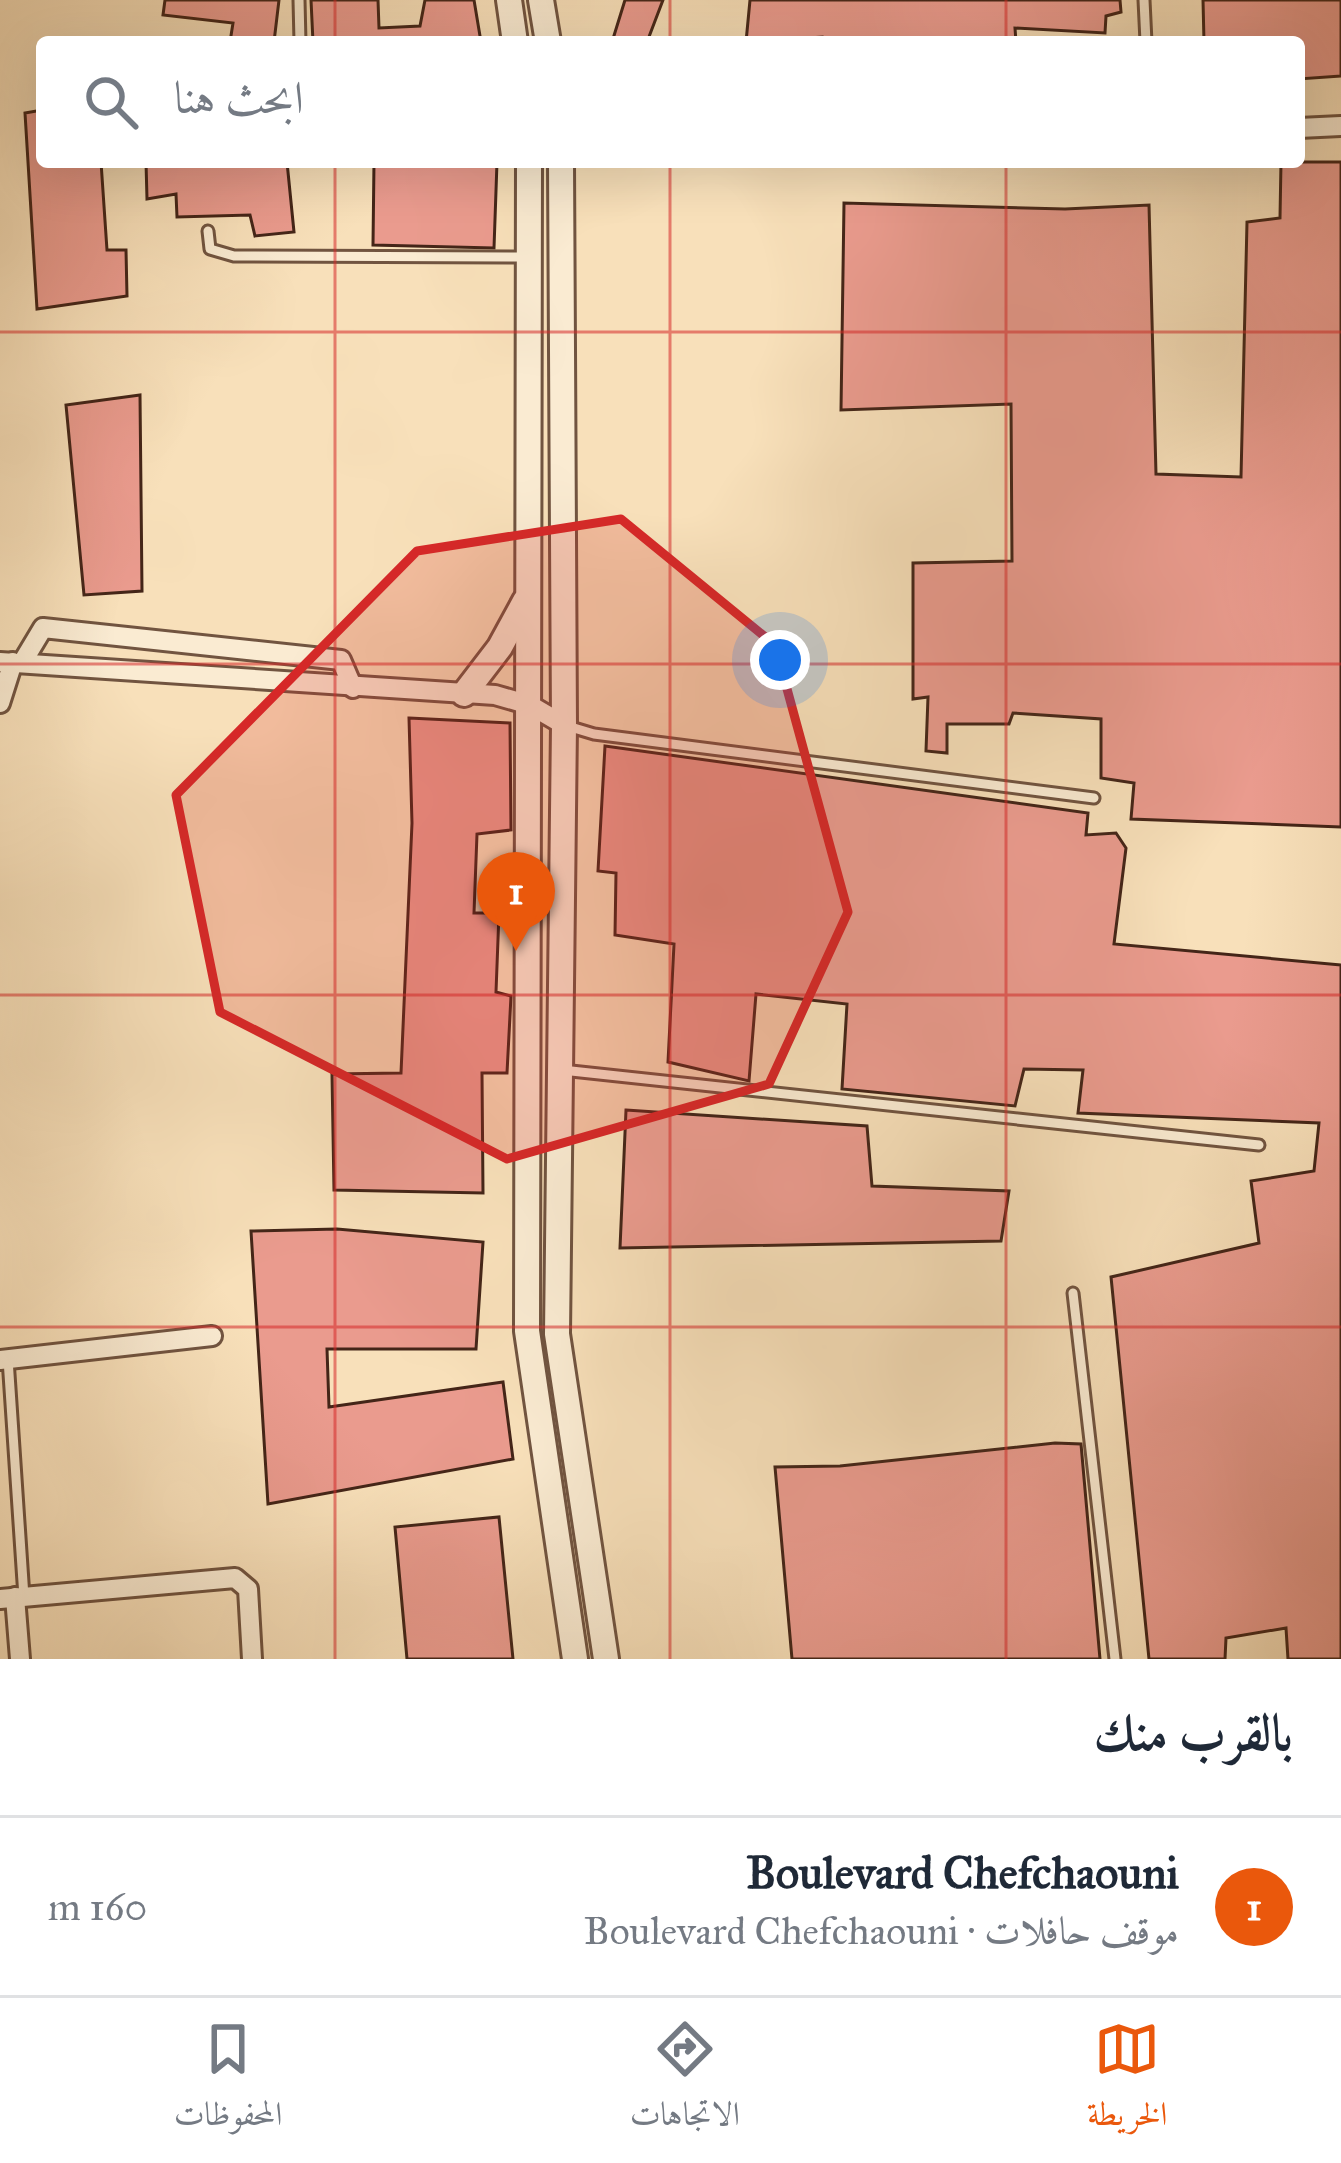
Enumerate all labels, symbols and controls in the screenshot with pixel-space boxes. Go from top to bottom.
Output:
search box [36,36,1305,168]
icon: search [78,69,144,135]
text: ابحث هنا [174,70,304,125]
your location [750,630,810,690]
pin: 1 [477,852,555,951]
text: بالقرب منك [1094,1702,1293,1764]
text: Boulevard Chefchaouni [746,1845,1179,1900]
text: 160 m [48,1883,147,1931]
text: 1 [1246,1883,1262,1931]
text: موقف حافلات · Boulevard Chefchaouni [584,1907,1179,1955]
tab: المحفوظات [174,2016,282,2146]
tab: الاتجاهات [630,2016,740,2146]
tab: الخريطة [1087,2016,1167,2146]

